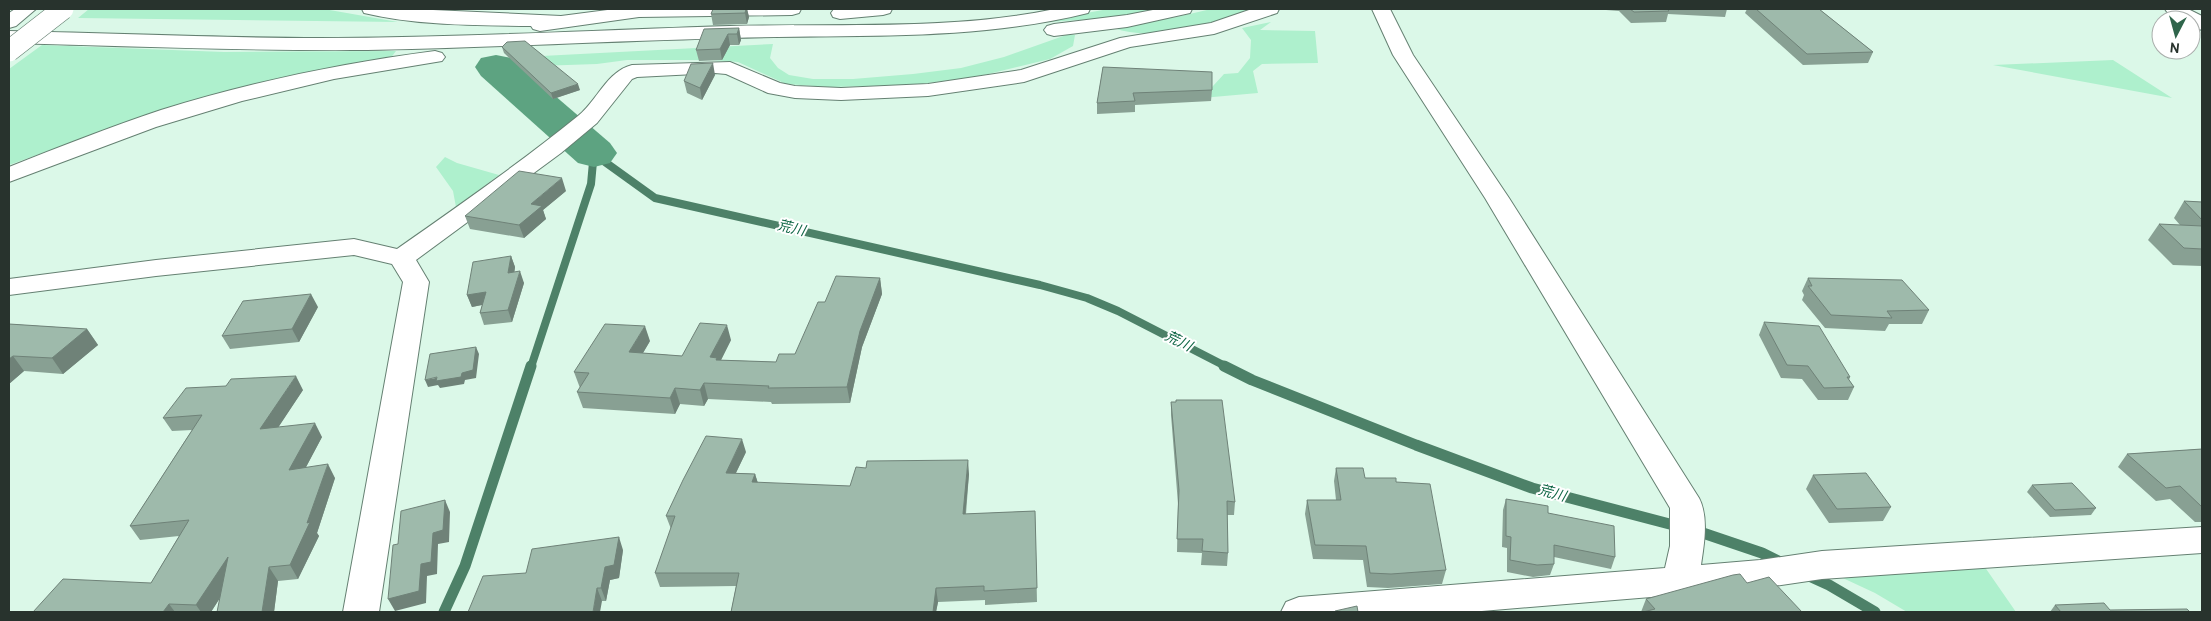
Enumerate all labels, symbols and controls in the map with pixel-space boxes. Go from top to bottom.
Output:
north arrow [2151,10,2201,60]
text: N [2169,37,2181,55]
water label: 荒川 [775,218,809,241]
water label: 荒川 [1162,328,1196,357]
water label: 荒川 [1536,482,1570,506]

